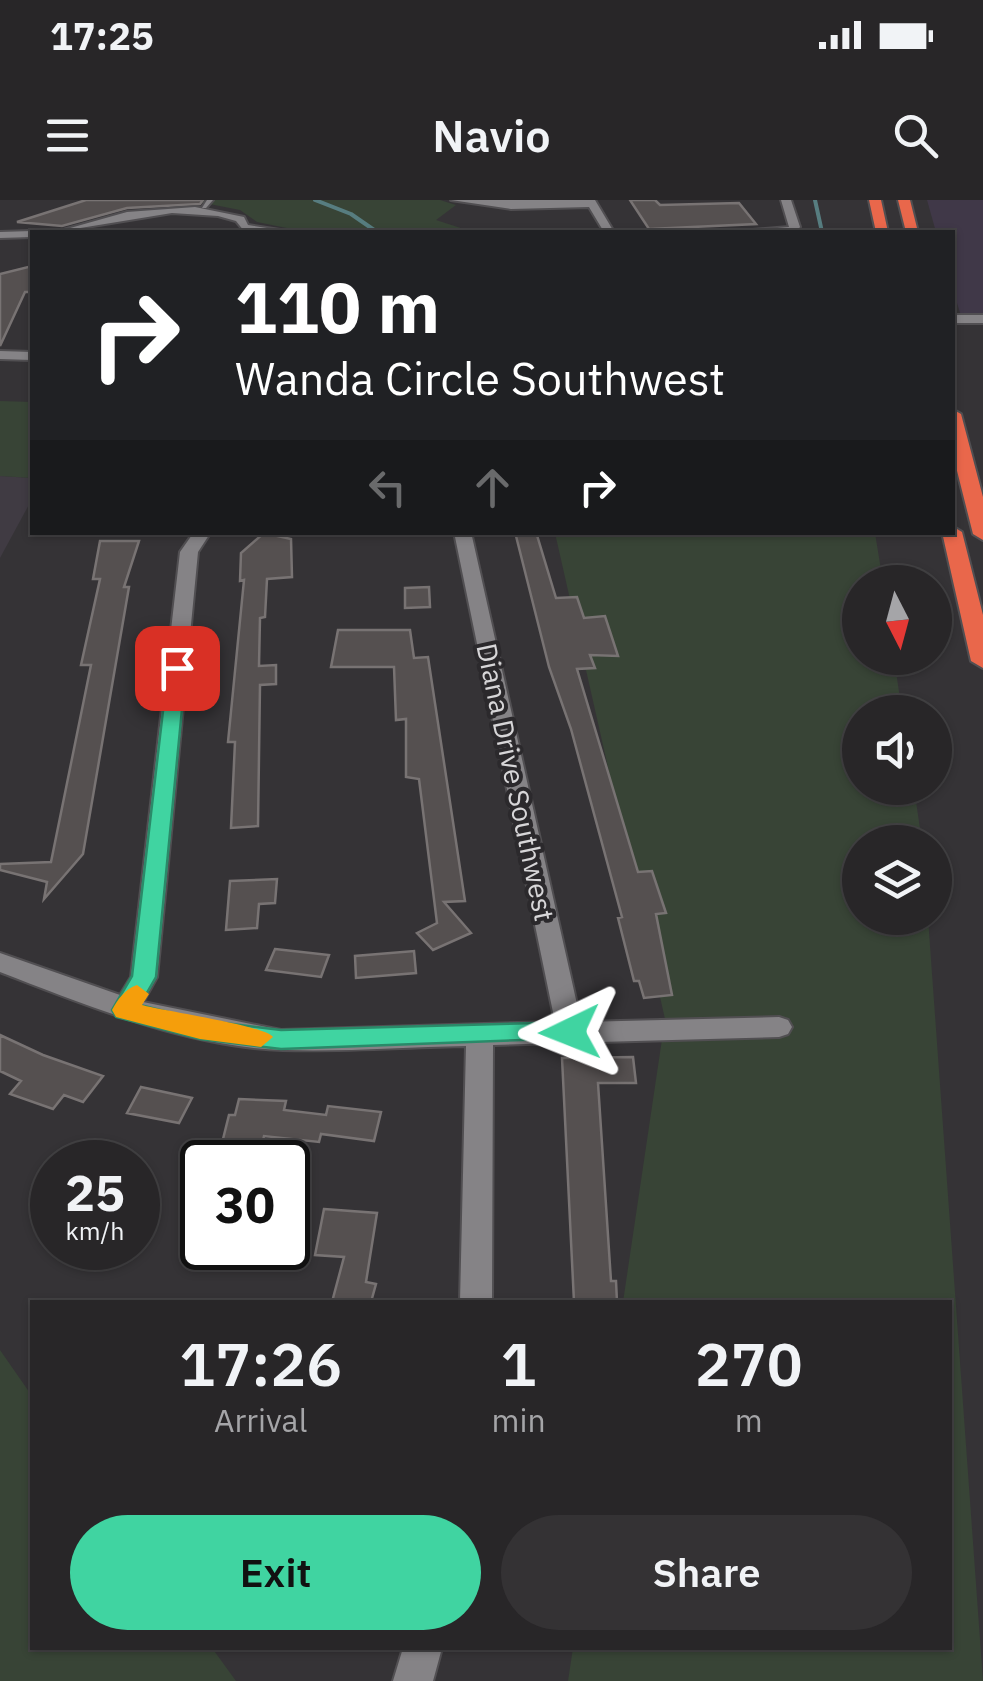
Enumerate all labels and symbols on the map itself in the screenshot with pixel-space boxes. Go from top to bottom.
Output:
north arrow [842,565,952,675]
pin [135,626,220,711]
street label: Diana Drive Southwest [468,640,564,924]
position arrow [518,980,622,1084]
speed limit sign: 30 [180,1140,310,1270]

